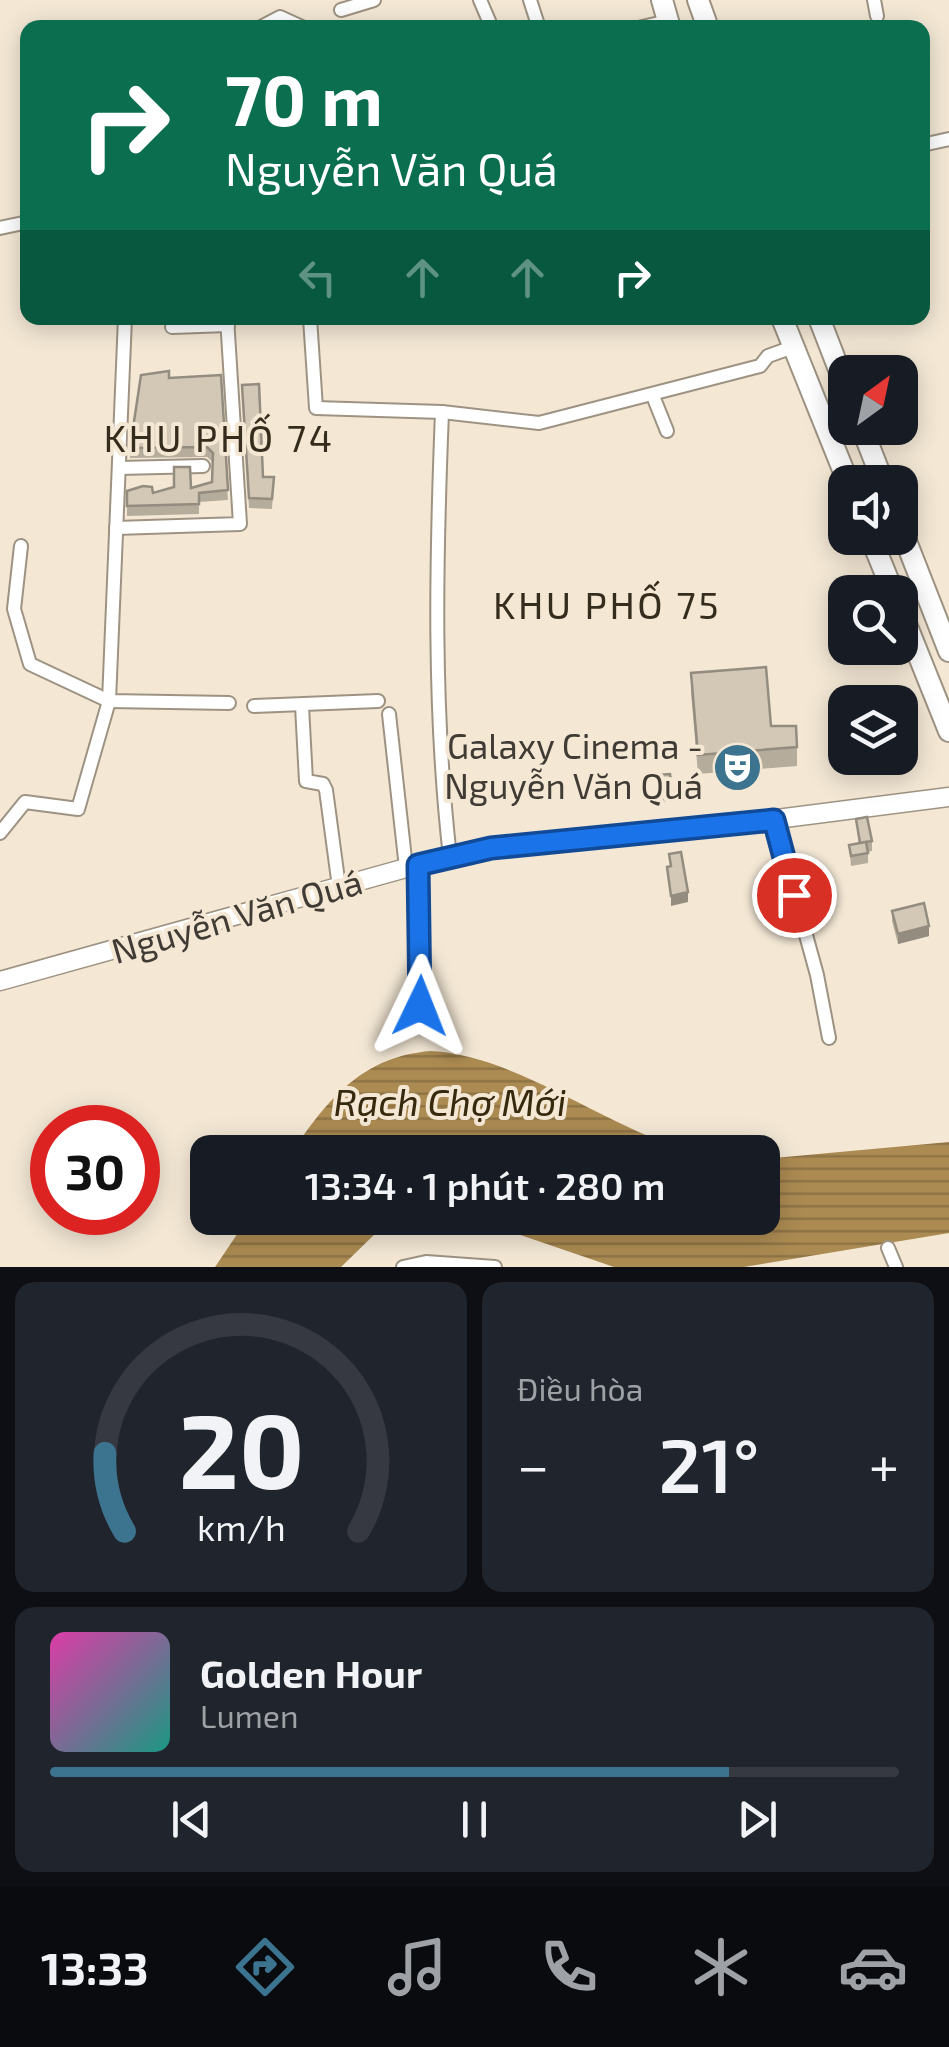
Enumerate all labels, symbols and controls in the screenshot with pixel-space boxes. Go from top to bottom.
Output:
text: 70 m [225,56,383,140]
icon: right [60,60,190,190]
text: Nguyễn Văn Quá [225,141,558,195]
icon: left [290,250,345,305]
icon: ahead [395,250,450,305]
icon: ahead [500,250,555,305]
icon: right [605,250,660,305]
north arrow [828,355,918,445]
map controls [828,355,918,775]
district label: KHU PHỐ 74 [103,413,335,460]
button: sound [828,465,918,555]
button: search [828,575,918,665]
district label: KHU PHỐ 75 [493,580,721,627]
button: layers [828,685,918,775]
place label: Galaxy Cinema - Nguyễn Văn Quá [444,724,703,806]
theatre icon: Galaxy Cinema - Nguyễn Văn Quá [712,741,764,793]
pin [752,853,837,938]
street label: Nguyễn Văn Quá [106,859,367,971]
icon: arrive [767,868,822,923]
position arrow [368,954,472,1058]
water label: Rạch Chợ Mới [334,1078,566,1124]
speed limit sign: 30 [30,1105,160,1235]
text: 13:34 · 1 phút · 280 m [305,1162,665,1208]
text: Điều hòa [517,1369,643,1407]
text: 20 [178,1385,304,1510]
text: 21° [659,1418,759,1508]
text: − [517,1431,549,1497]
text: + [869,1431,899,1497]
text: km/h [197,1505,285,1548]
text: Golden Hour [200,1650,422,1696]
text: Lumen [200,1696,299,1734]
icon: previous [164,1792,219,1847]
icon: pause [447,1792,502,1847]
icon: next [730,1792,785,1847]
icon: directions [230,1932,300,2002]
icon: music [382,1932,452,2002]
icon: phone [534,1932,604,2002]
icon: climate [686,1932,756,2002]
icon: car [838,1932,908,2002]
text: 13:33 [41,1940,149,1994]

